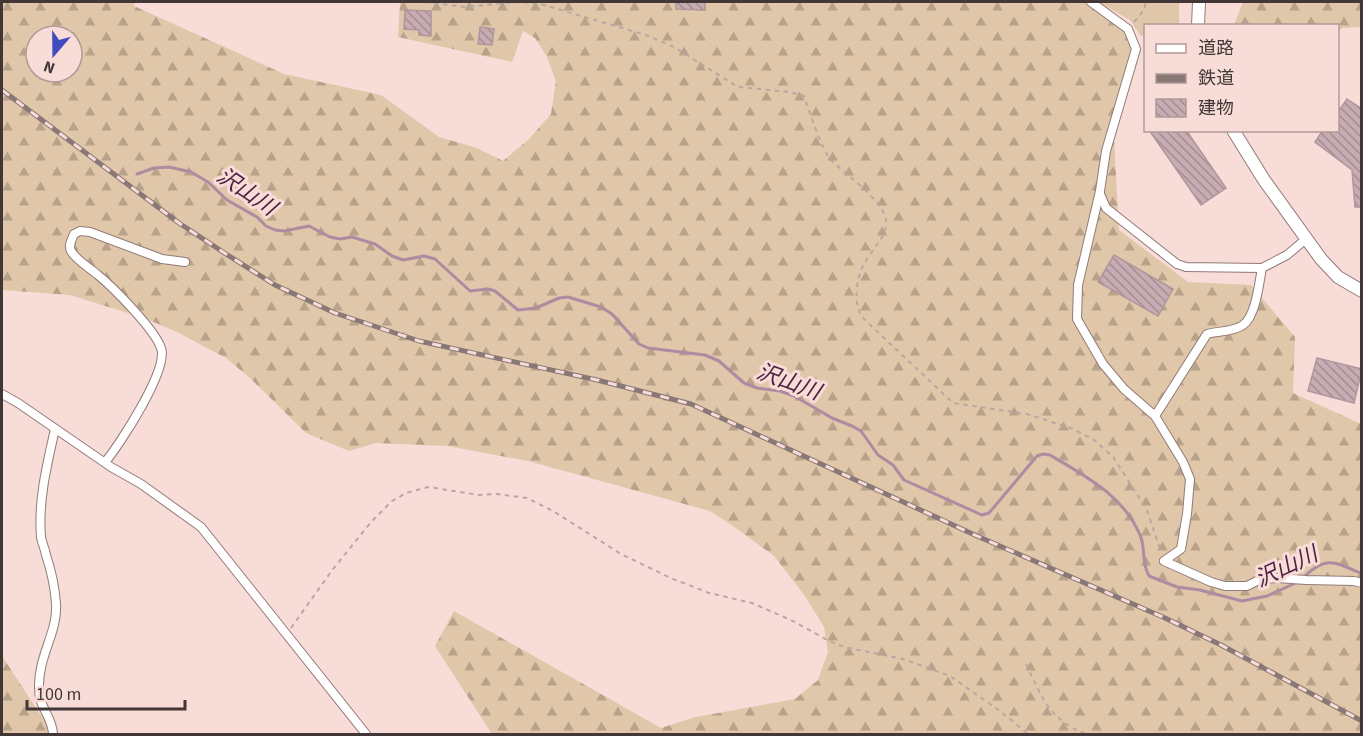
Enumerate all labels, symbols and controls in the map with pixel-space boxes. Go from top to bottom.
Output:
north arrow [24,24,84,84]
legend [1144,24,1339,132]
text: 道路 [1198,36,1234,61]
text: N [40,55,58,79]
text: 鉄道 [1198,66,1234,91]
text: 建物 [1198,96,1234,121]
water label: 沢山川 [210,160,284,225]
water label: 沢山川 [752,356,827,409]
water label: 沢山川 [1250,538,1325,595]
scale bar [27,673,184,711]
text: 100 m [36,682,81,707]

